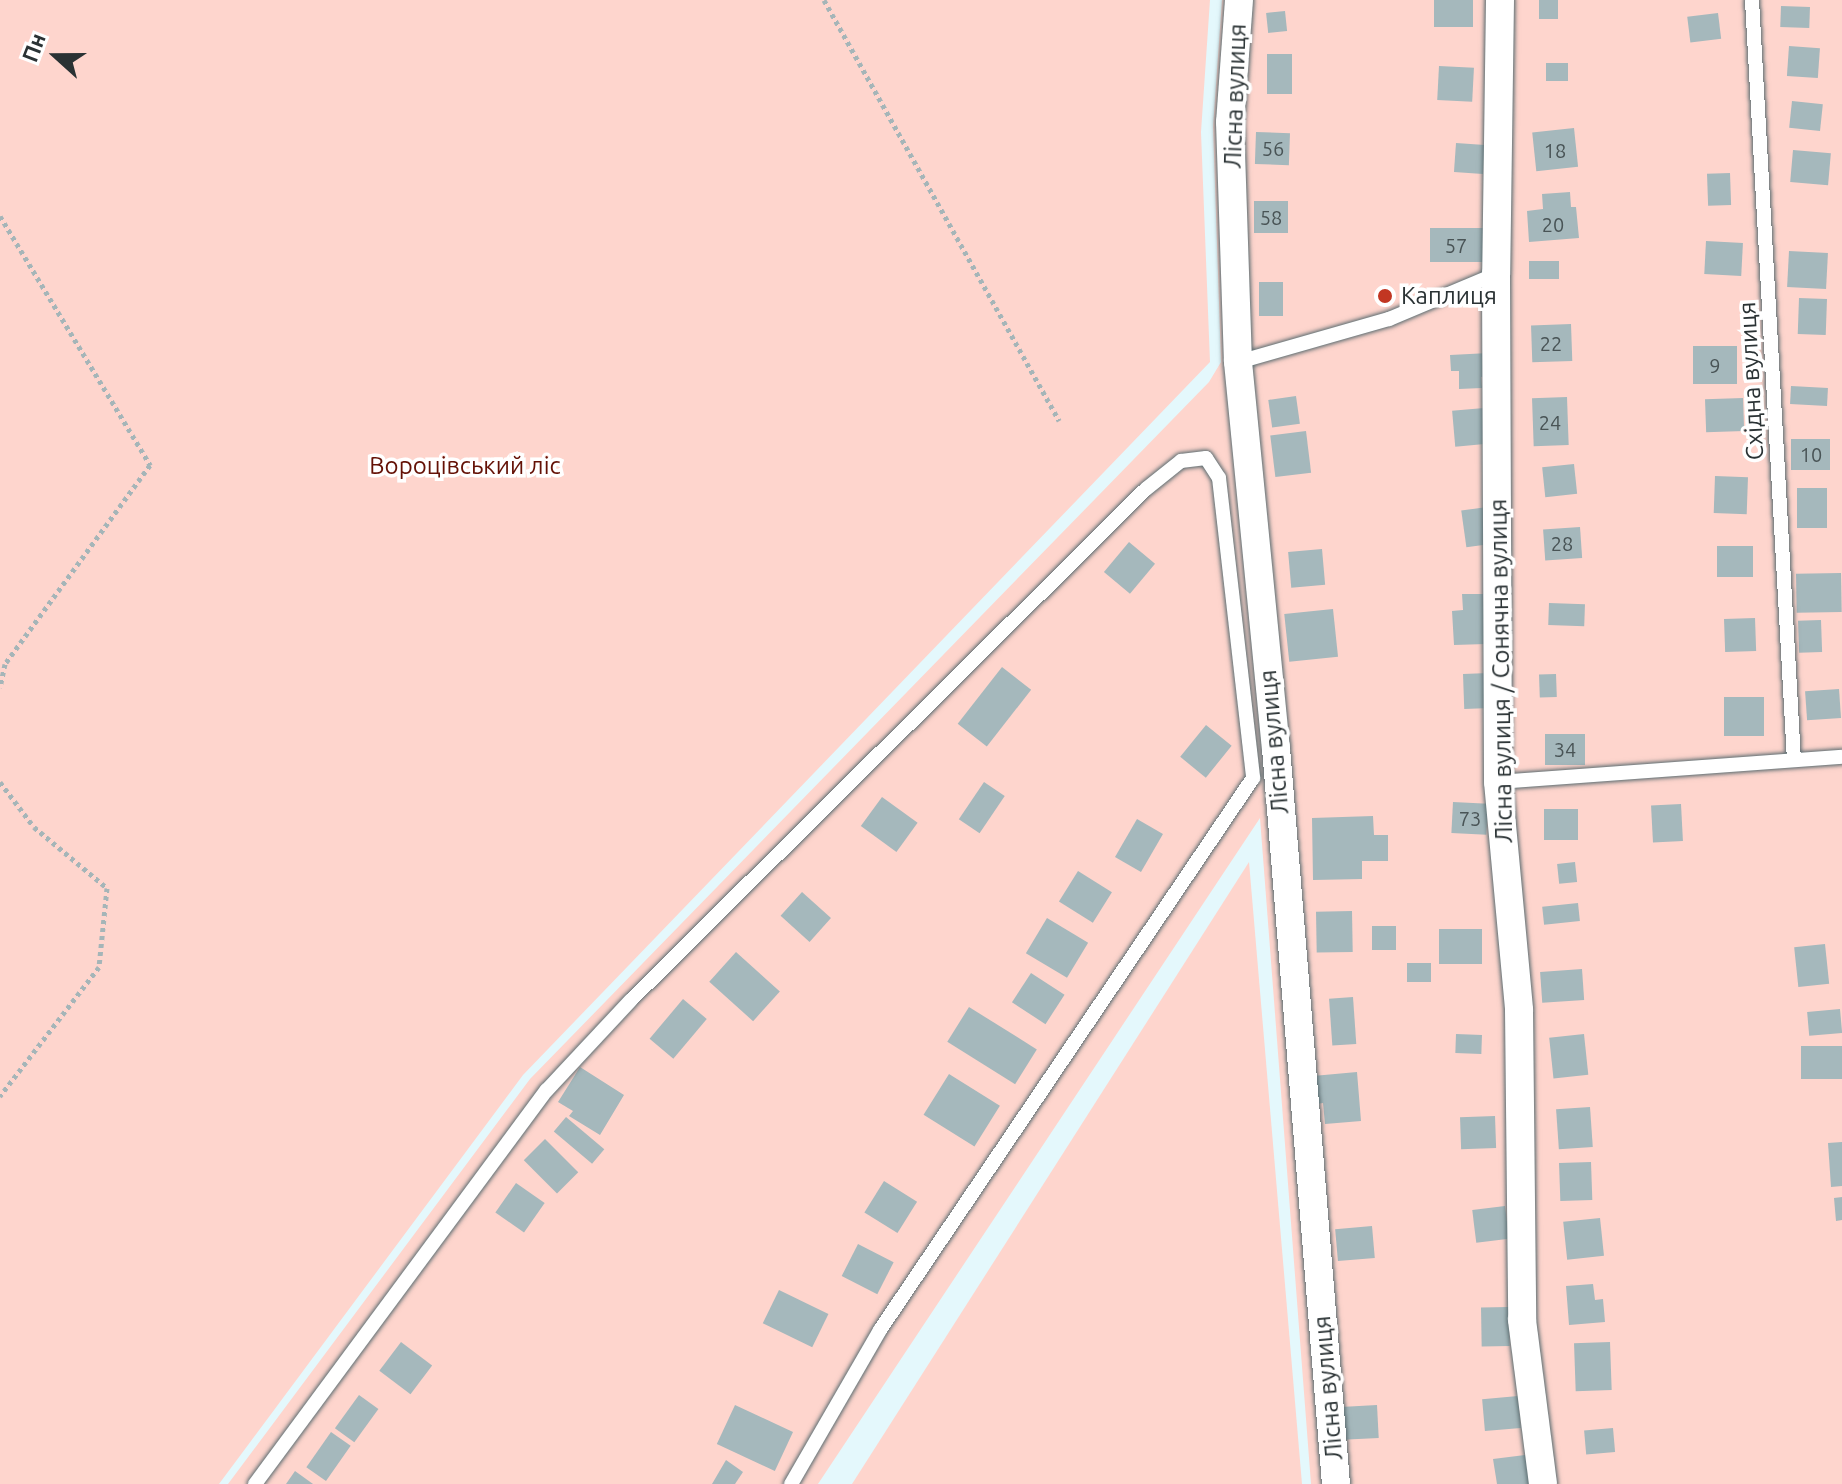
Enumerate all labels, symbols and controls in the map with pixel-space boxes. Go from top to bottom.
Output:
north arrow [16,16,96,96]
street label: Лісна вулиця [1218,23,1252,169]
text: Пн [16,29,50,65]
house number: 56 [1262,136,1284,160]
house number: 18 [1544,138,1566,162]
house number: 58 [1260,205,1282,229]
house number: 20 [1542,212,1564,236]
house number: 57 [1445,233,1467,257]
place label: Каплиця [1401,282,1497,310]
marker: Каплиця [1376,287,1394,305]
street label: Східна вулиця [1732,301,1770,461]
house number: 22 [1540,331,1562,355]
house number: 9 [1709,353,1721,377]
house number: 24 [1539,410,1561,434]
house number: 10 [1800,442,1822,466]
park label: Вороцівський ліс [369,452,561,480]
street label: Лісна вулиця / Сонячна вулиця [1484,499,1518,843]
house number: 28 [1551,531,1573,555]
street label: Лісна вулиця [1253,669,1295,815]
house number: 34 [1554,737,1576,761]
house number: 73 [1459,806,1481,830]
street label: Лісна вулиця [1307,1315,1349,1461]

